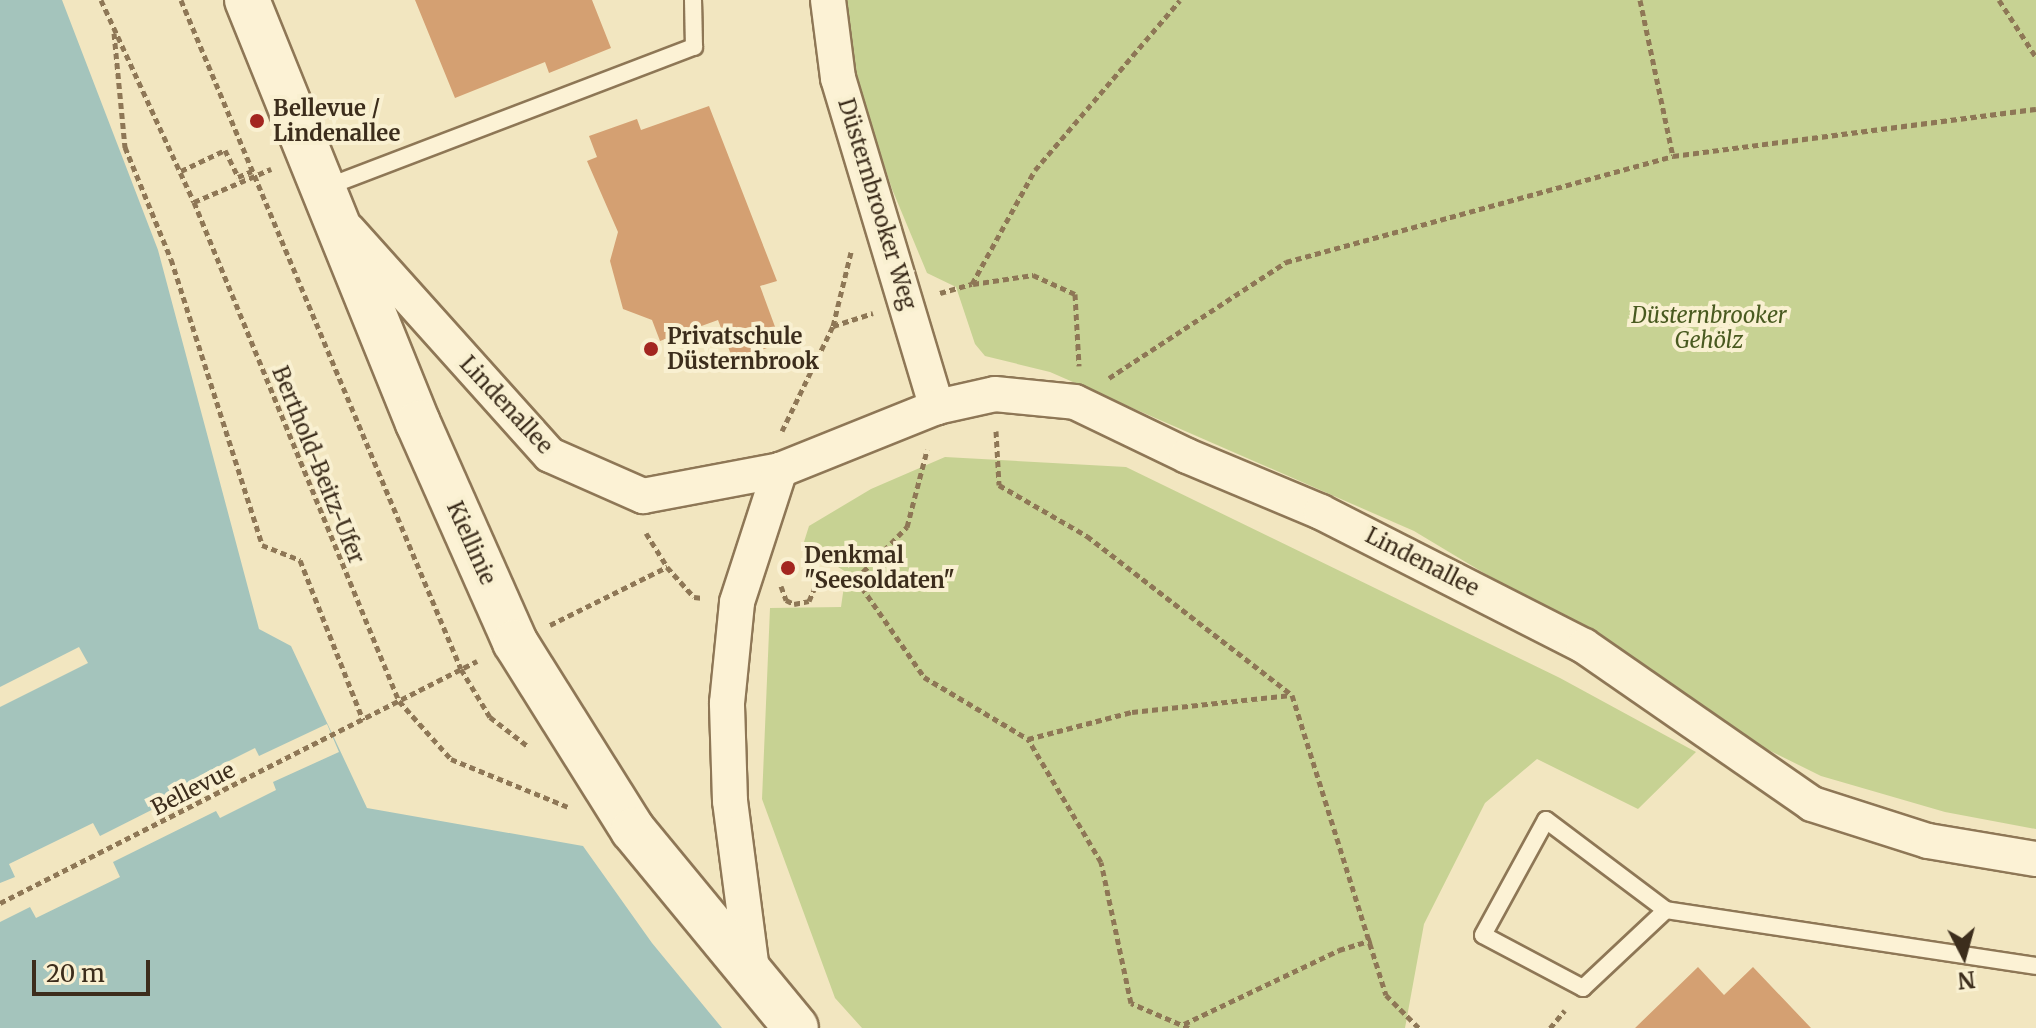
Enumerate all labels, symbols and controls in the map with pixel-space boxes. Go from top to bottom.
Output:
place label: Bellevue / Lindenallee [273,95,400,146]
street label: Düsternbrooker Weg [832,95,922,313]
marker: Bellevue / Lindenallee [248,112,266,130]
park label: Düsternbrooker Gehölz [1631,302,1787,354]
place label: Privatschule Düsternbrook [667,323,819,374]
marker: Privatschule Düsternbrook [642,340,660,358]
street label: Lindenallee [454,351,558,459]
street label: Berthold-Beitz-Ufer [266,362,370,568]
street label: Kiellinie [441,497,501,589]
street label: Lindenallee [1361,522,1483,602]
place label: Denkmal "Seesoldaten" [804,542,955,594]
marker: Denkmal "Seesoldaten" [779,559,797,577]
street label: Bellevue [147,757,239,821]
north arrow [1924,916,2004,996]
scale bar [36,944,154,994]
text: 20 m [46,958,105,989]
text: N [1956,965,1977,995]

